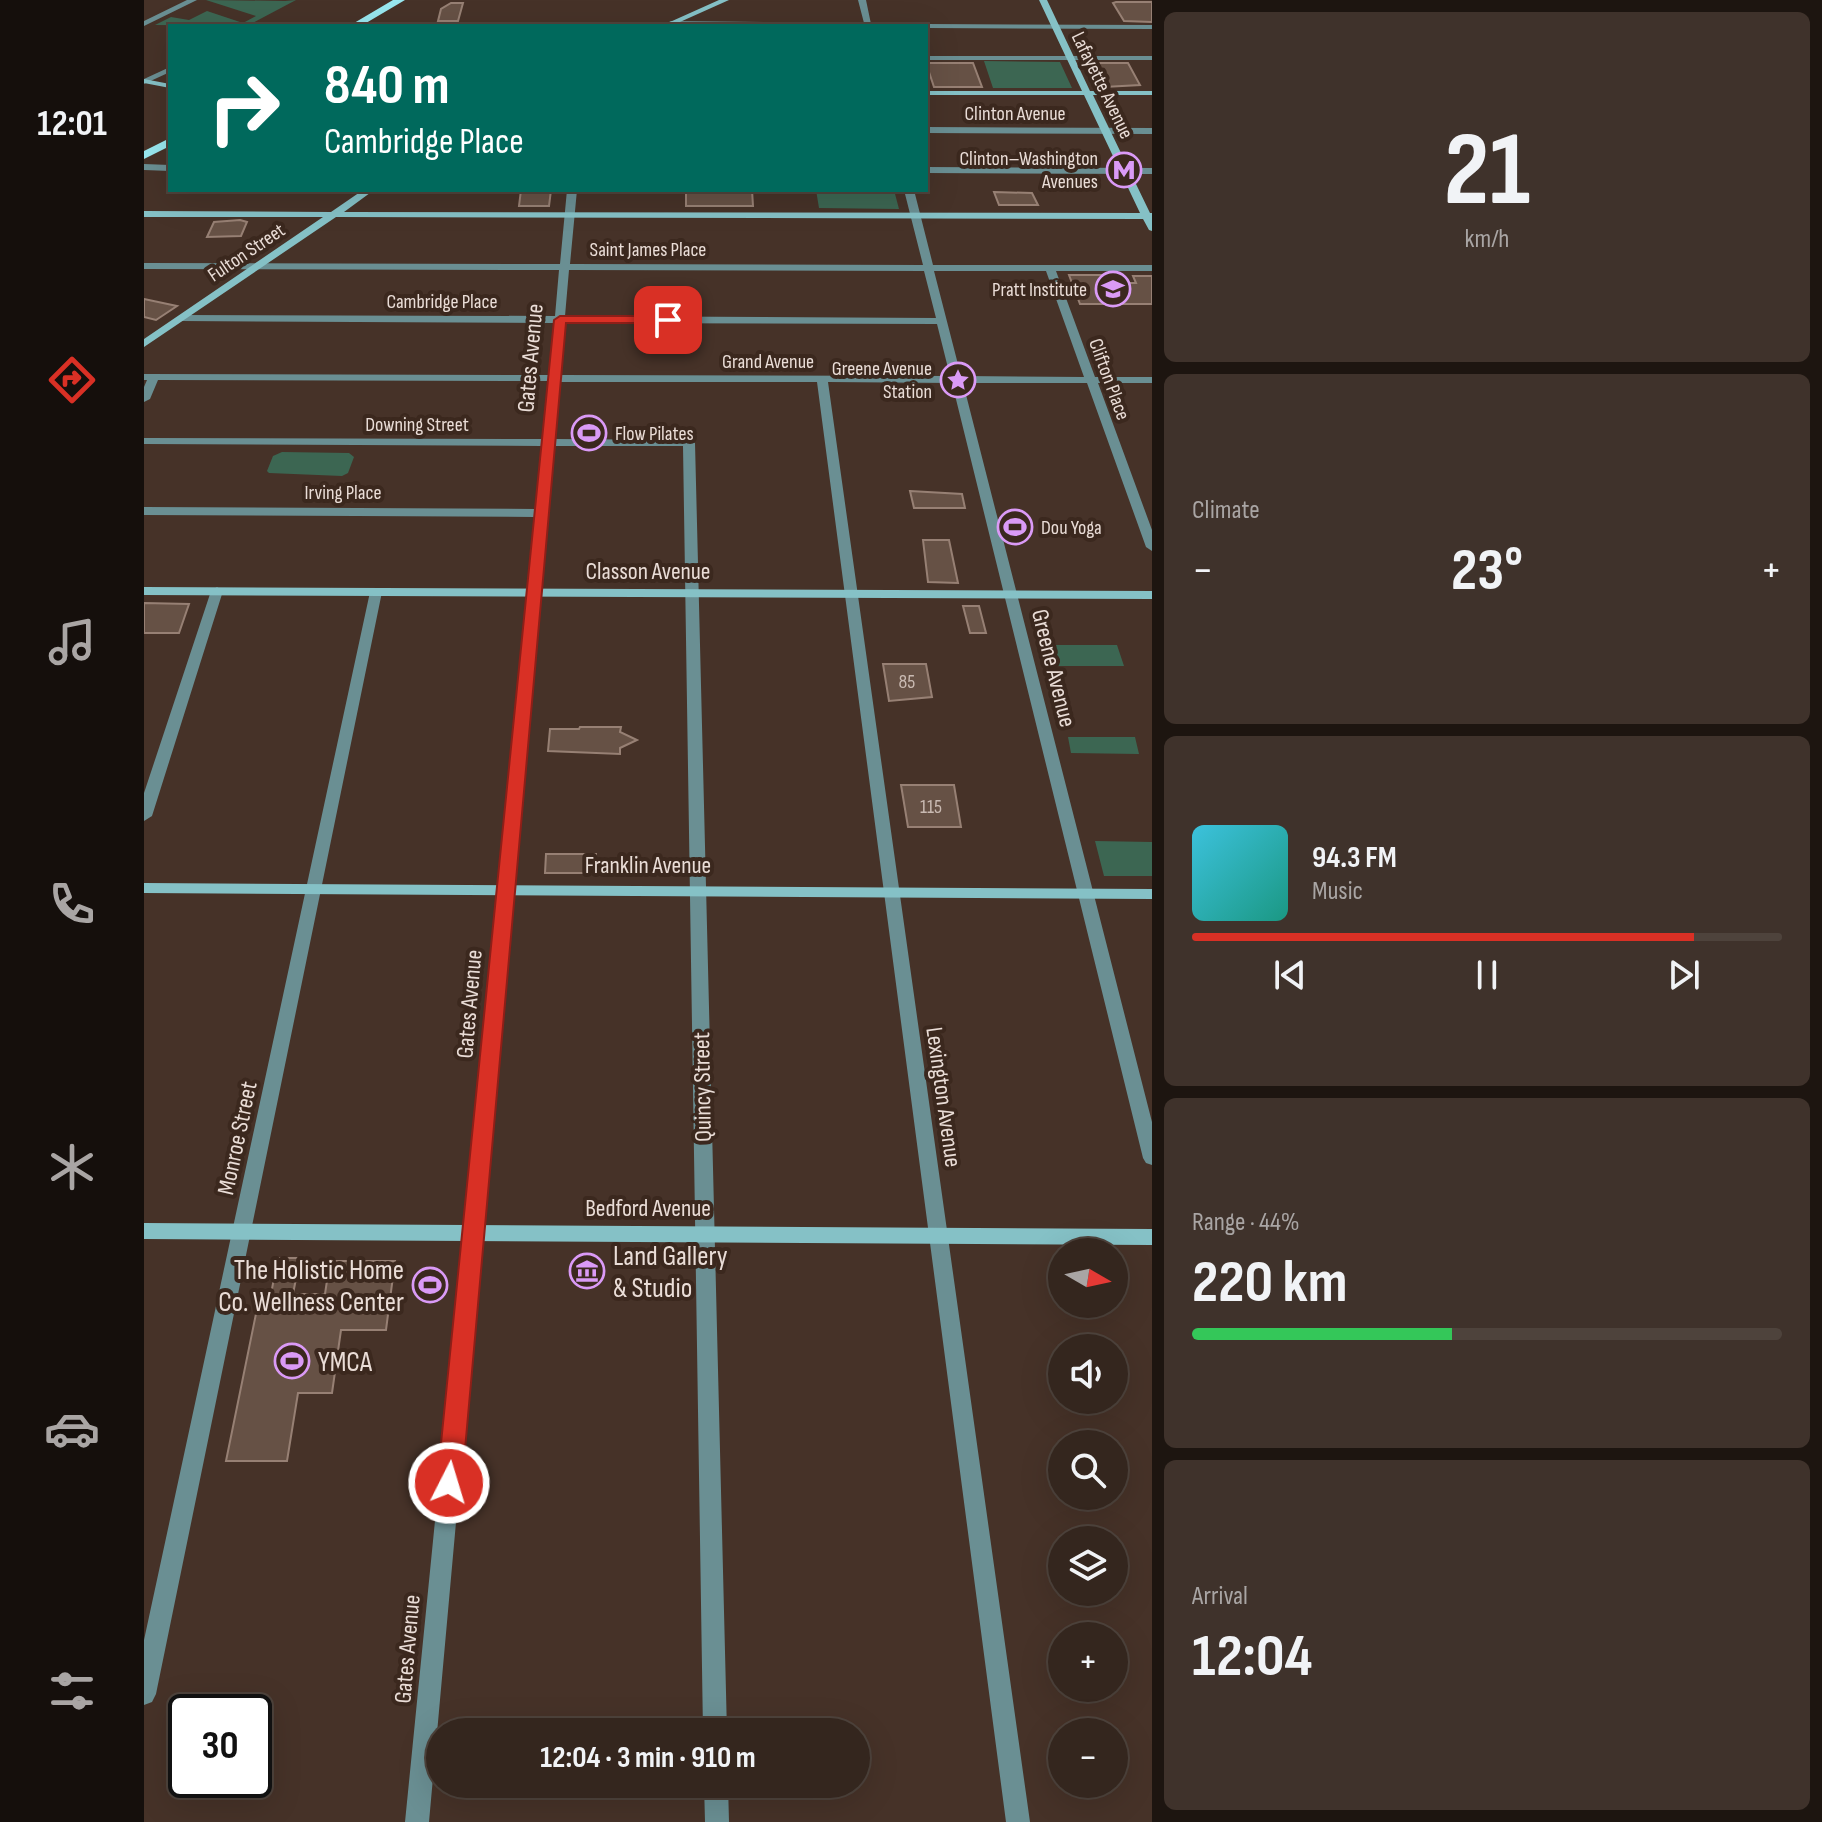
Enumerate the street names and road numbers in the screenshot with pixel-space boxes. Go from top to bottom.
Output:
street label: Lafayette Avenue [1066,28,1138,143]
street label: Clinton Avenue [964,102,1066,126]
street label: Fulton Street [203,218,290,287]
street label: Saint James Place [590,238,706,262]
street label: Cambridge Place [387,290,497,314]
street label: Gates Avenue [511,302,550,414]
street label: Clifton Place [1083,335,1135,423]
street label: Grand Avenue [722,350,814,374]
street label: Downing Street [365,413,469,437]
street label: Irving Place [305,481,381,505]
street label: Classon Avenue [585,557,711,586]
street label: Greene Avenue [1025,606,1082,730]
street label: Franklin Avenue [585,851,711,880]
street label: Gates Avenue [450,948,489,1060]
street label: Lexington Avenue [919,1025,968,1169]
street label: Quincy Street [687,1032,718,1142]
street label: Monroe Street [211,1079,264,1197]
street label: Bedford Avenue [585,1194,711,1223]
street label: Gates Avenue [388,1593,427,1705]

